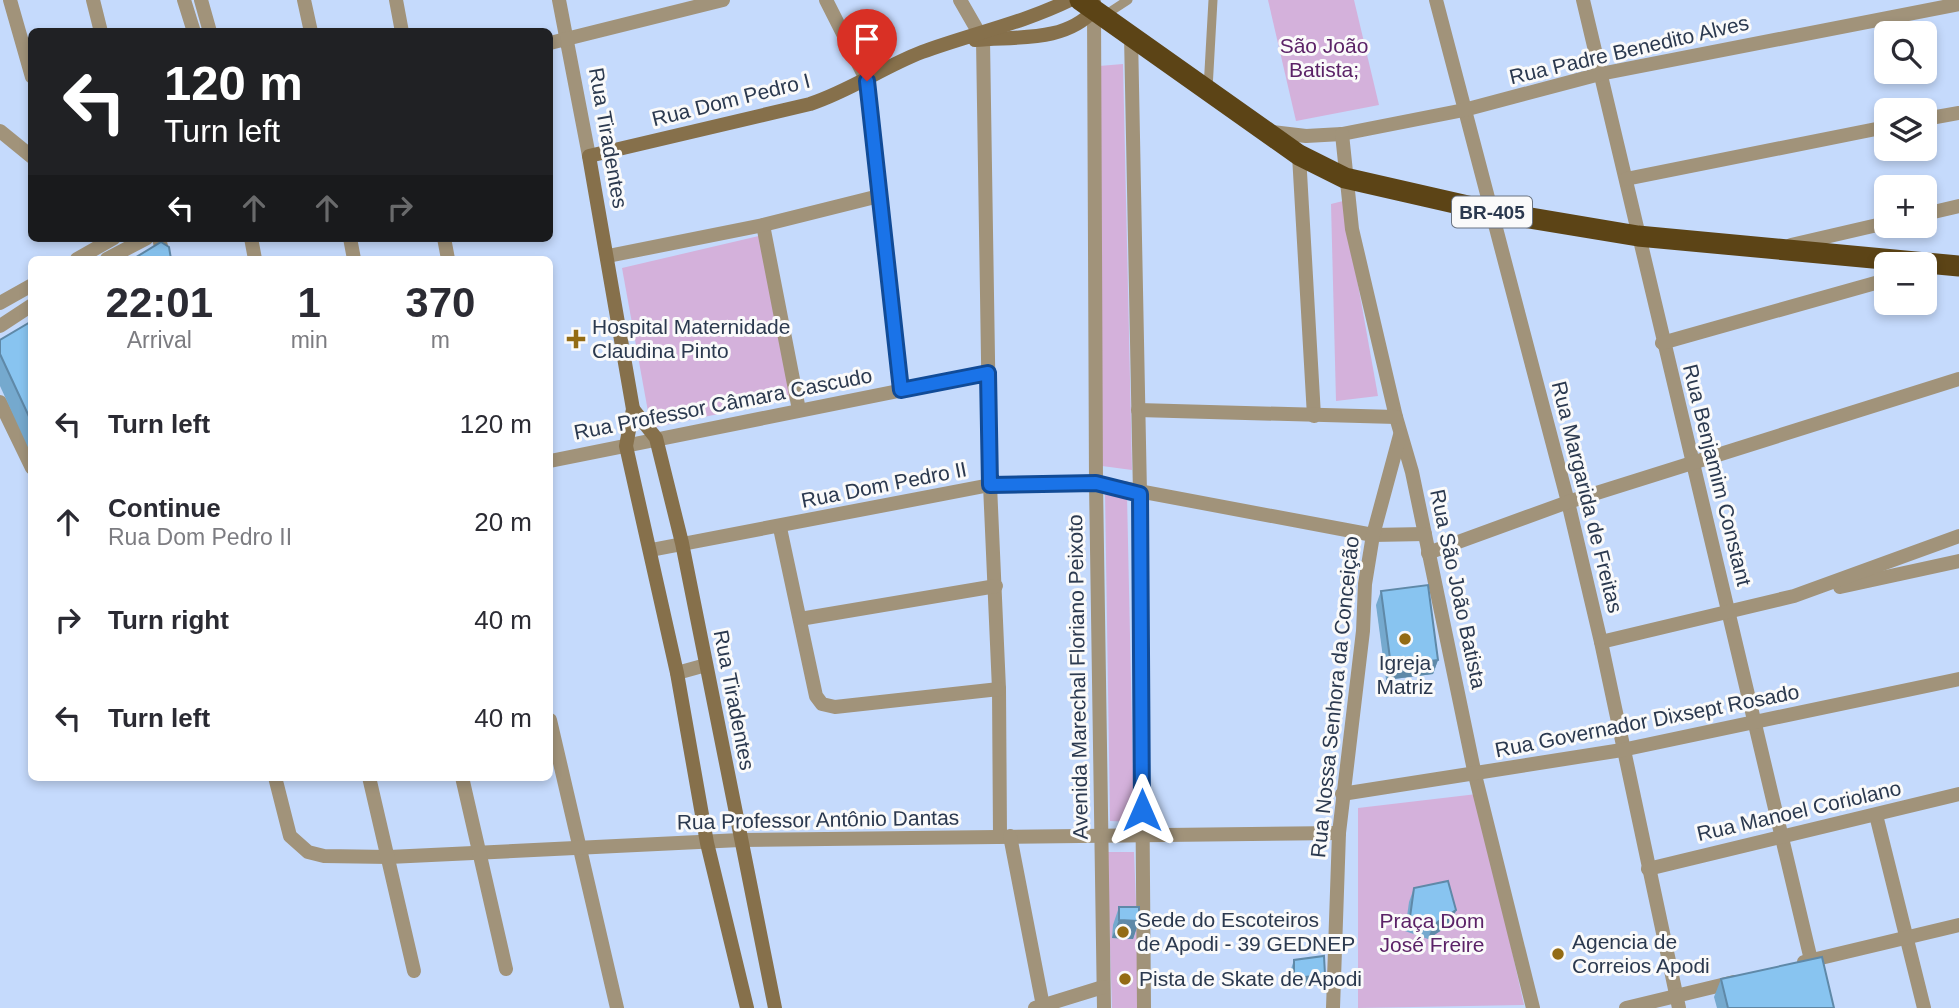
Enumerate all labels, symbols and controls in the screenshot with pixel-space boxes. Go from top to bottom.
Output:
pin [837,9,897,81]
street label: Rua Padre Benedito Alves [1507,11,1751,88]
icon: arrive [848,20,886,58]
map controls [1874,21,1937,315]
button: search [1874,21,1937,84]
park label: São João Batista; [1280,34,1368,81]
icon: left [49,56,140,147]
text: 120 m [164,56,303,110]
street label: Rua Tiradentes [585,66,632,210]
street label: Rua Dom Pedro I [649,69,812,130]
button: layers [1874,98,1937,161]
text: Turn left [164,113,280,149]
button: + [1874,175,1937,238]
icon: left [162,189,200,227]
icon: ahead [235,189,273,227]
icon: ahead [308,189,346,227]
icon: right [381,189,419,227]
road number: BR-405 [1452,196,1532,228]
button: − [1874,252,1937,315]
text: 22:01 [106,279,213,326]
text: 1 [297,279,321,326]
text: 370 [405,279,475,326]
place label: Hospital Maternidade Claudina Pinto [592,315,790,362]
text: Arrival [127,327,192,353]
text: min [291,327,328,353]
text: m [431,327,450,353]
marker: Hospital Maternidade Claudina Pinto [566,329,586,349]
street label: Rua Benjamim Constant [1679,362,1756,588]
street label: Rua Professor Câmara Cascudo [572,363,874,444]
street label: Rua Margarida de Freitas [1548,379,1627,615]
icon: left [49,405,87,443]
text: Turn left [108,409,210,439]
text: 120 m [460,409,532,439]
street label: Rua Dom Pedro II [799,457,969,512]
street label: Rua São João Batista [1426,487,1491,691]
text: Continue [108,493,221,523]
icon: ahead [49,503,87,541]
text: 20 m [474,507,532,537]
street label: Avenida Marechal Floriano Peixoto [1063,514,1092,840]
text: Rua Dom Pedro II [108,524,292,550]
street label: Rua Nossa Senhora da Conceição [1306,535,1363,859]
icon: right [49,601,87,639]
text: Turn right [108,605,229,635]
text: 40 m [474,605,532,635]
street label: Rua Tiradentes [710,628,759,772]
marker: Igreja Matriz [1397,631,1413,647]
place label: Igreja Matriz [1376,651,1434,698]
street label: Rua Governador Dixsept Rosado [1493,680,1801,761]
icon: left [49,699,87,737]
text: Turn left [108,703,210,733]
text: 40 m [474,703,532,733]
position arrow [1105,773,1179,847]
street label: Rua Manoel Coriolano [1694,776,1903,845]
street label: Rua Professor Antônio Dantas [677,806,959,833]
place label: Sede do Escoteiros de Apodi - 39 GEDNEP [1137,908,1355,955]
park label: Praça Dom José Freire [1379,909,1485,956]
marker: Sede do Escoteiros de Apodi - 39 GEDNEP [1115,924,1131,940]
place label: Agencia de Correios Apodi [1572,930,1710,977]
marker: Agencia de Correios Apodi [1550,946,1566,962]
place label: Pista de Skate de Apodi [1139,967,1362,990]
marker: Pista de Skate de Apodi [1117,971,1133,987]

